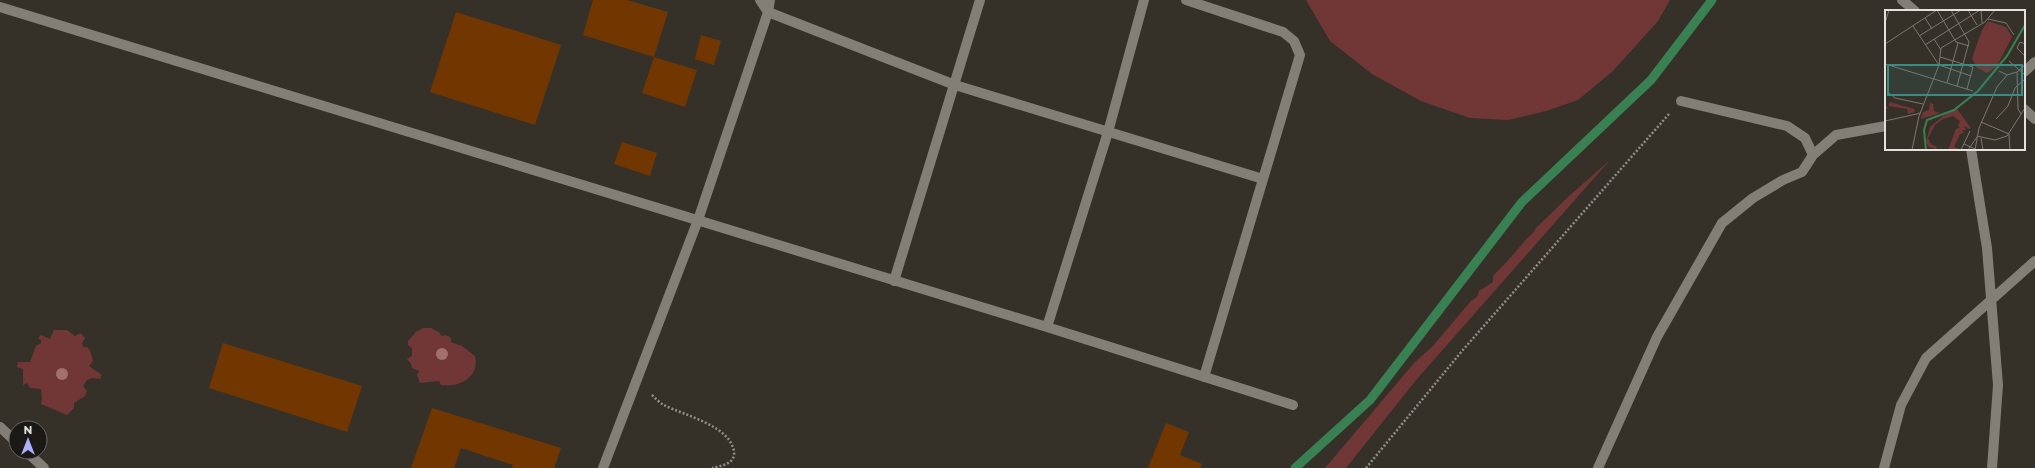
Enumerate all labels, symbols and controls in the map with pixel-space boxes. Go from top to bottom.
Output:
inset map [1885,10,2025,150]
north arrow [8,420,48,460]
text: N [24,423,32,437]

